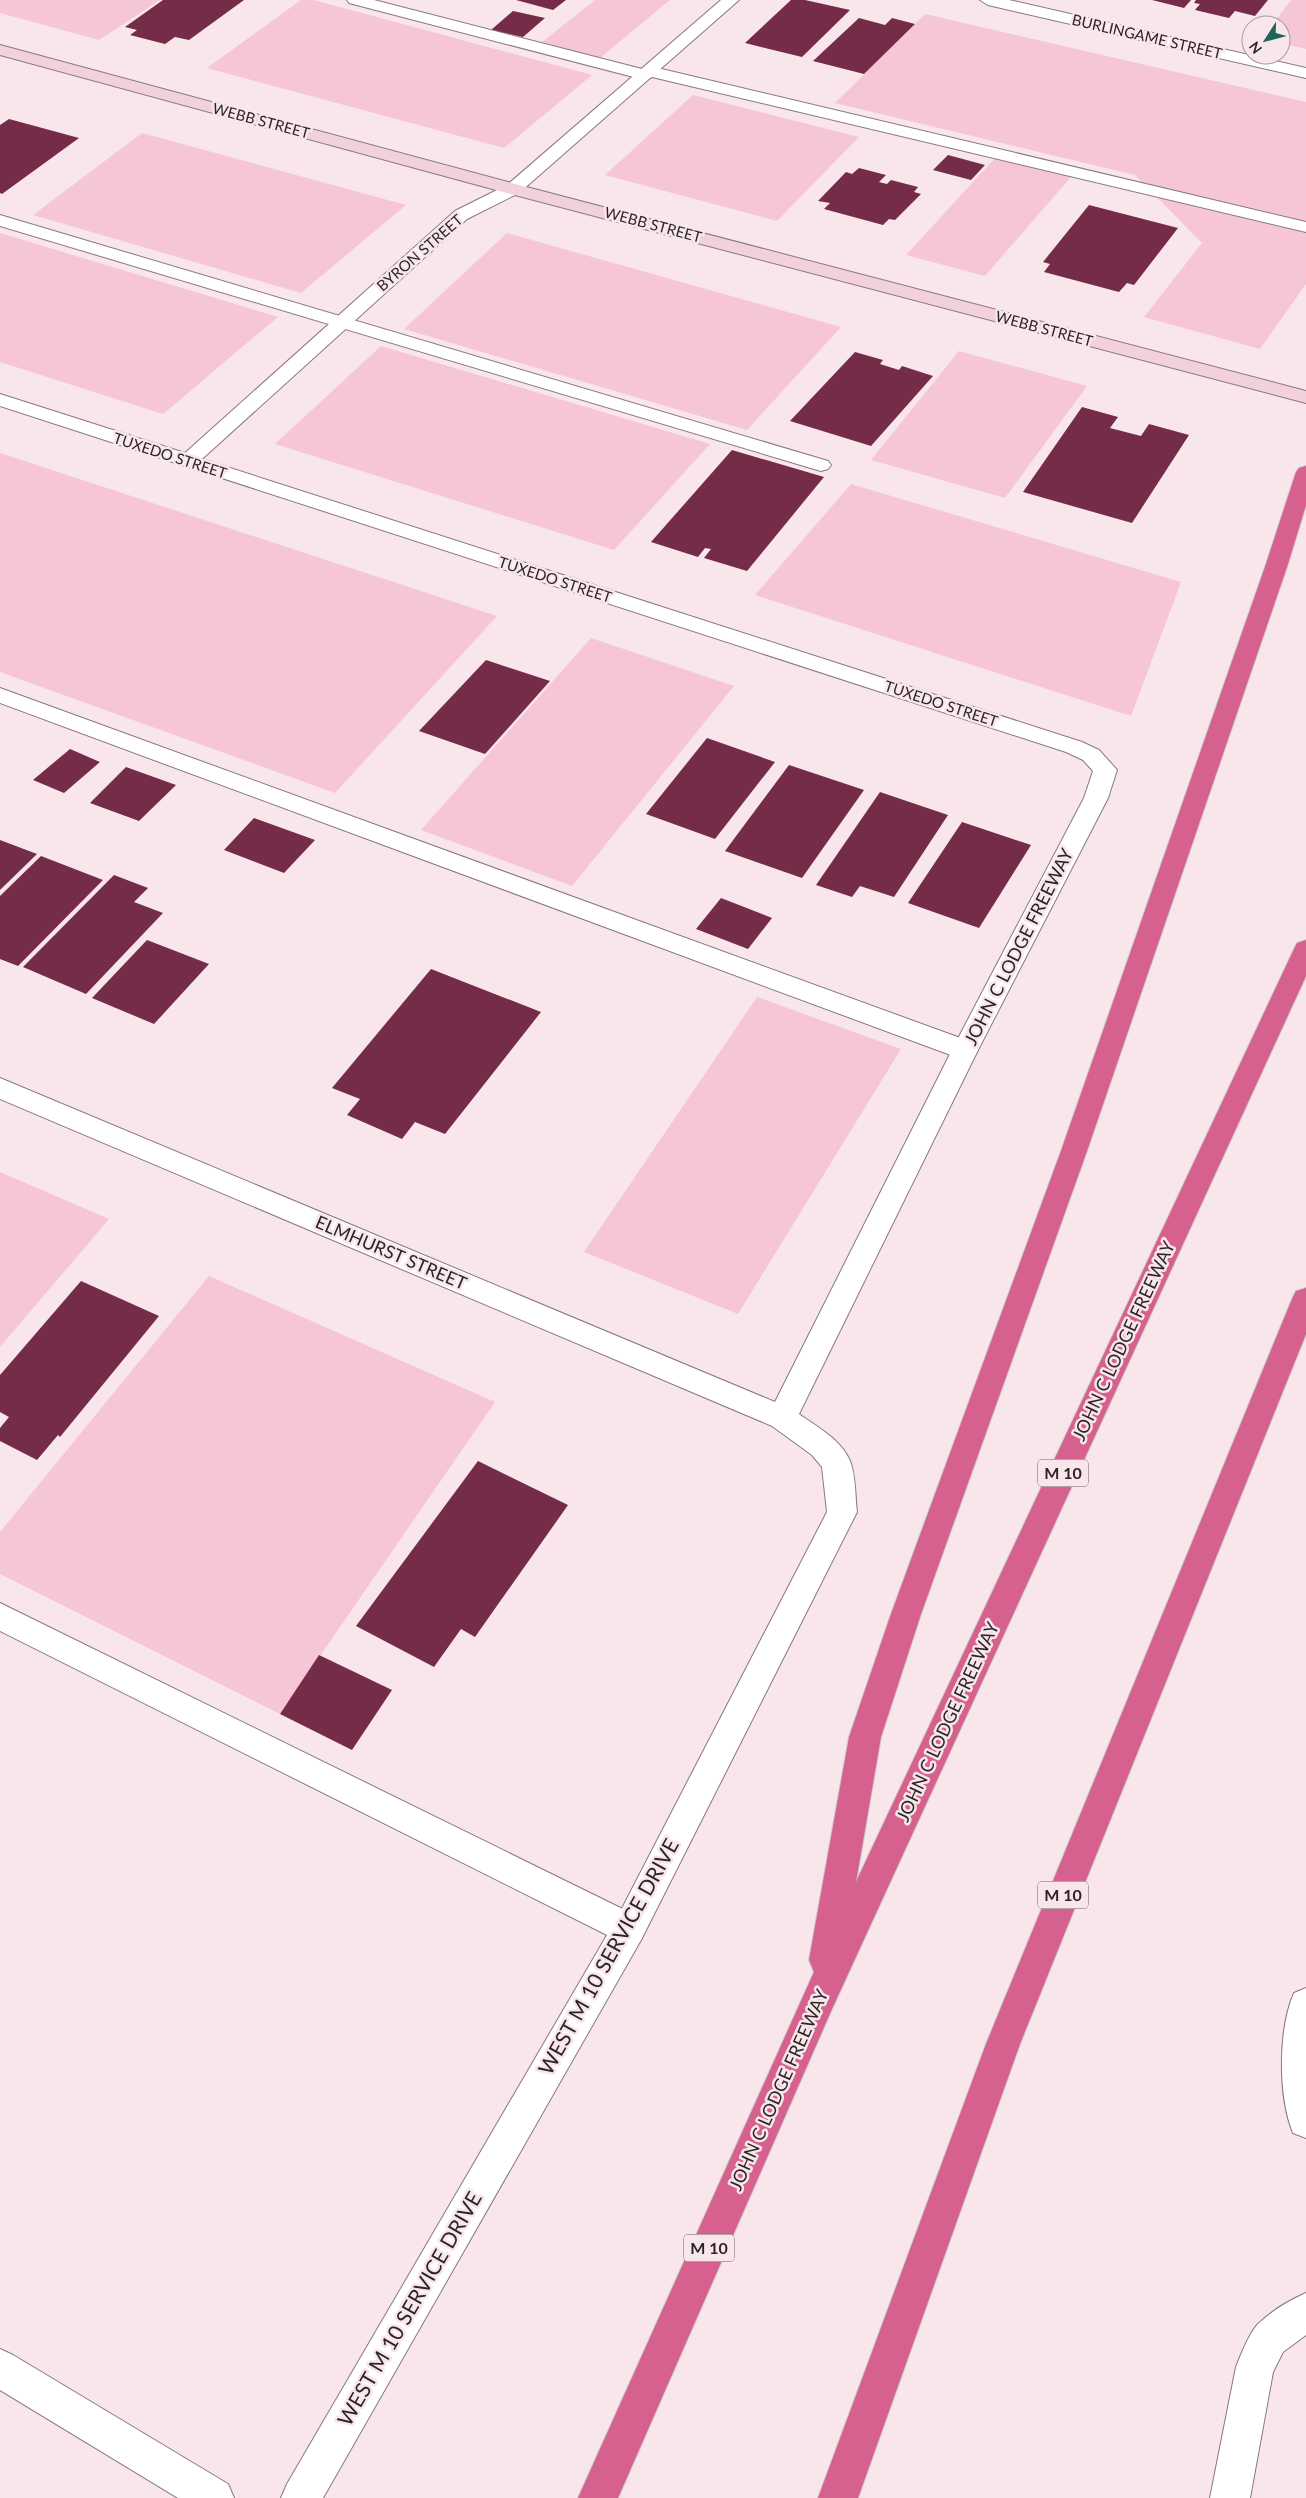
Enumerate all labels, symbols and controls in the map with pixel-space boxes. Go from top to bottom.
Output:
street label: BURLINGAME STREET [1070,10,1224,62]
north arrow [1241,15,1291,65]
text: N [1245,39,1265,57]
street label: WEBB STREET [211,98,312,142]
street label: WEBB STREET [603,202,704,246]
street label: BYRON STREET [373,210,466,294]
street label: WEBB STREET [994,306,1095,350]
street label: TUXEDO STREET [111,428,229,482]
street label: TUXEDO STREET [496,552,614,606]
street label: TUXEDO STREET [882,676,1000,730]
street label: JOHN C LODGE FREEWAY [959,844,1078,1049]
street label: ELMHURST STREET [312,1210,471,1294]
street label: JOHN C LODGE FREEWAY [1067,1236,1179,1444]
road number: M 10 [1038,1460,1088,1486]
street label: JOHN C LODGE FREEWAY [891,1617,1003,1825]
street label: WEST M 10 SERVICE DRIVE [532,1834,683,2079]
road number: M 10 [1038,1882,1088,1908]
street label: JOHN C LODGE FREEWAY [724,1985,833,2194]
street label: WEST M 10 SERVICE DRIVE [331,2187,486,2430]
road number: M 10 [684,2234,734,2262]

